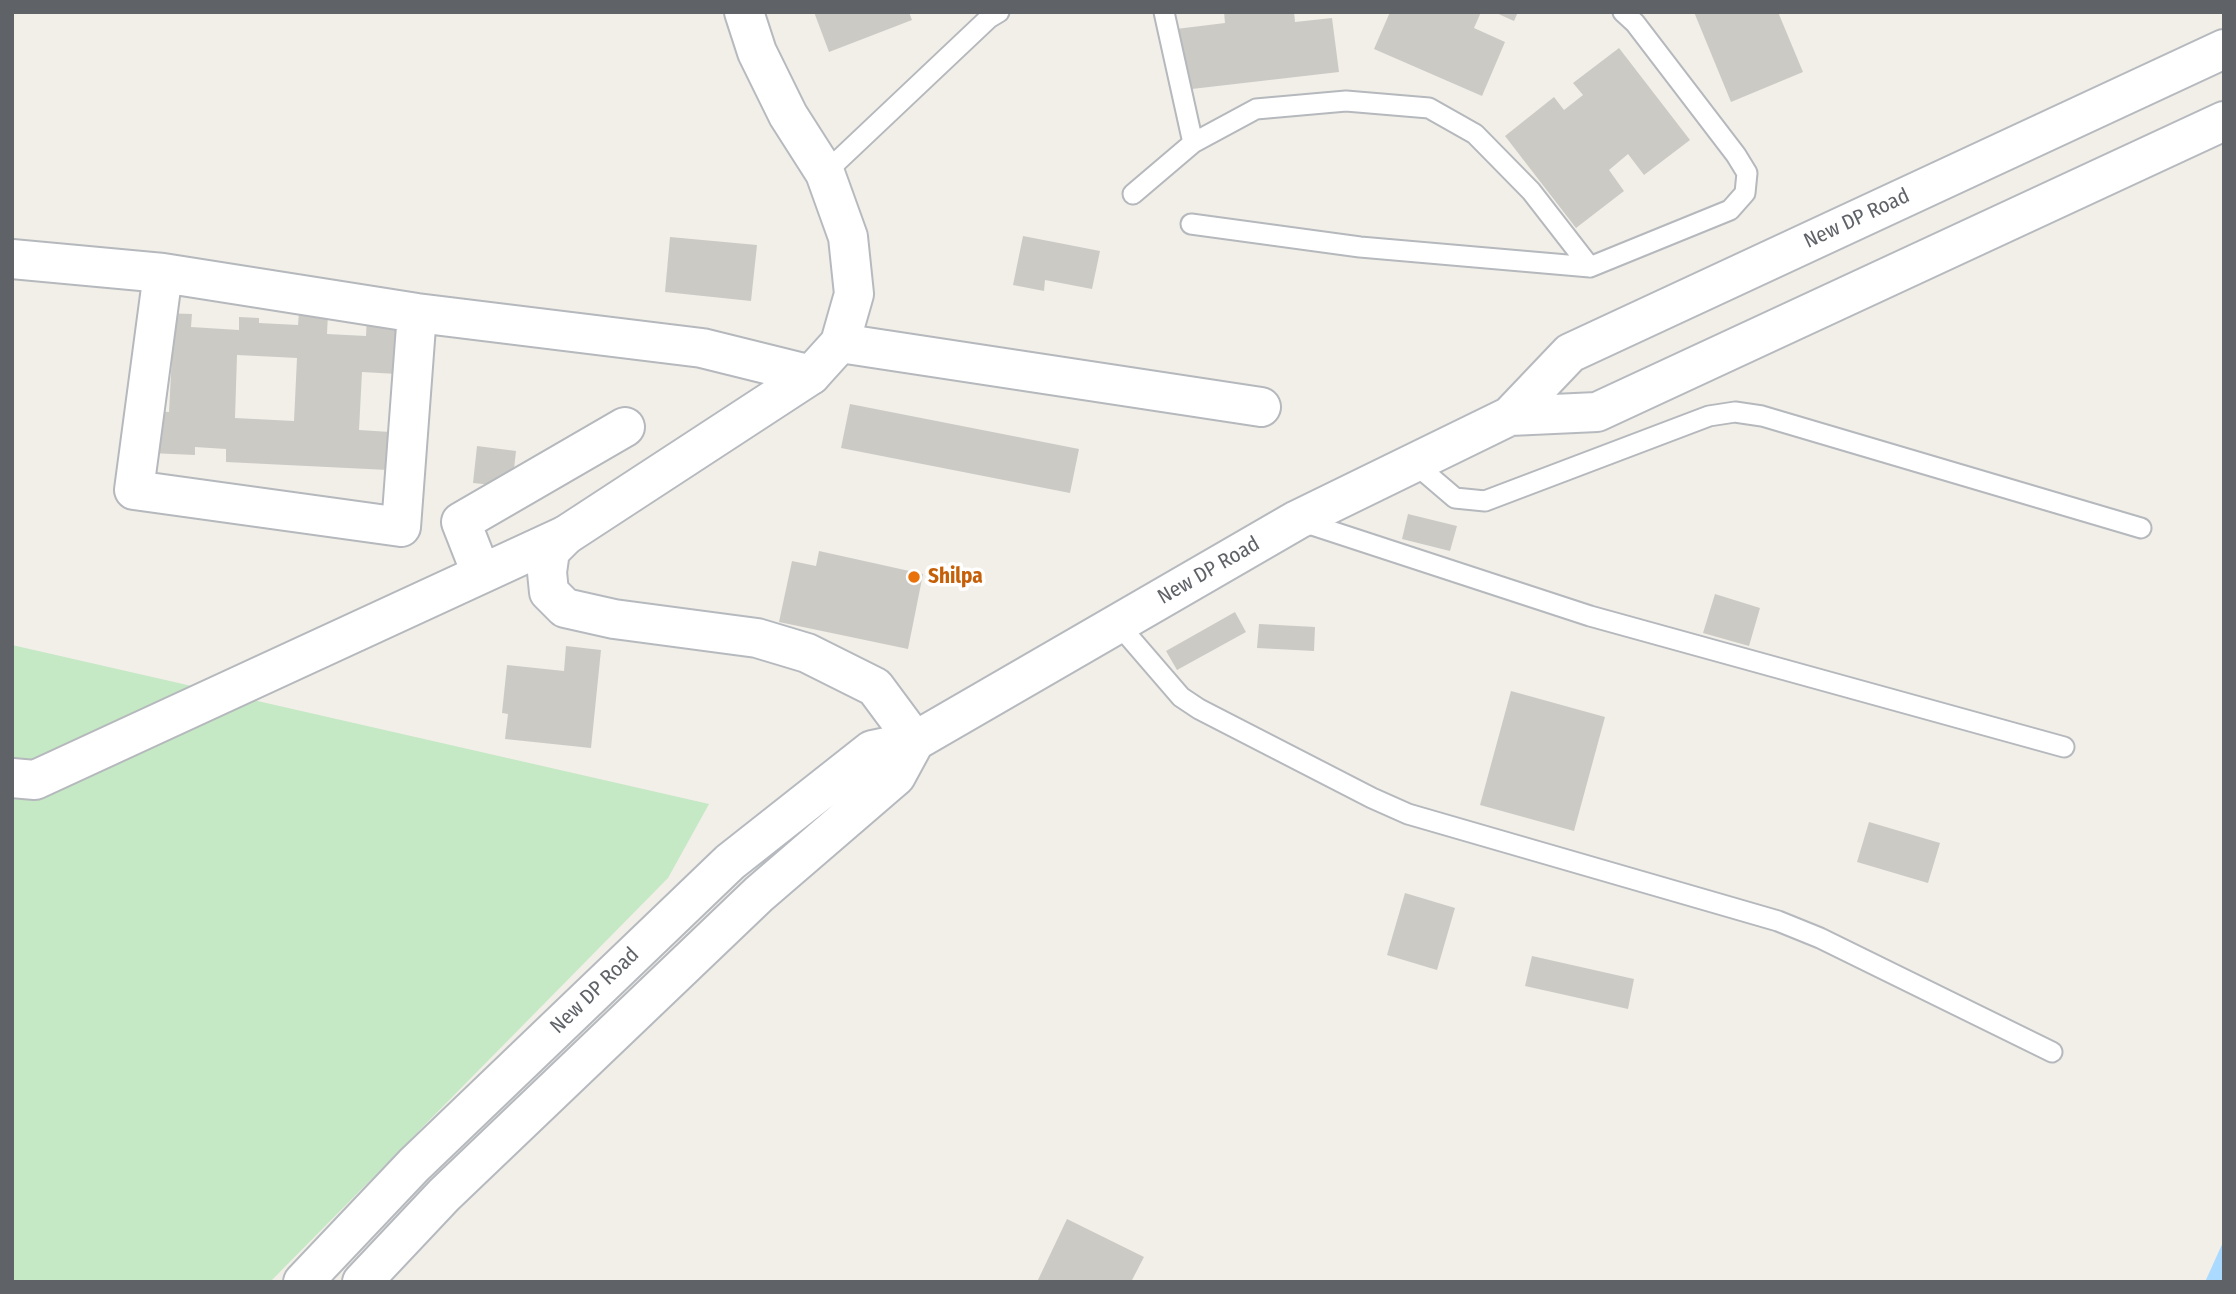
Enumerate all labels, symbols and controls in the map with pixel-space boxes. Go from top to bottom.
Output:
street label: New DP Road [1800,184,1914,254]
street label: New DP Road [1154,532,1264,610]
place label: Shilpa [928,564,983,590]
marker: Shilpa [906,569,922,585]
street label: New DP Road [545,943,645,1039]

